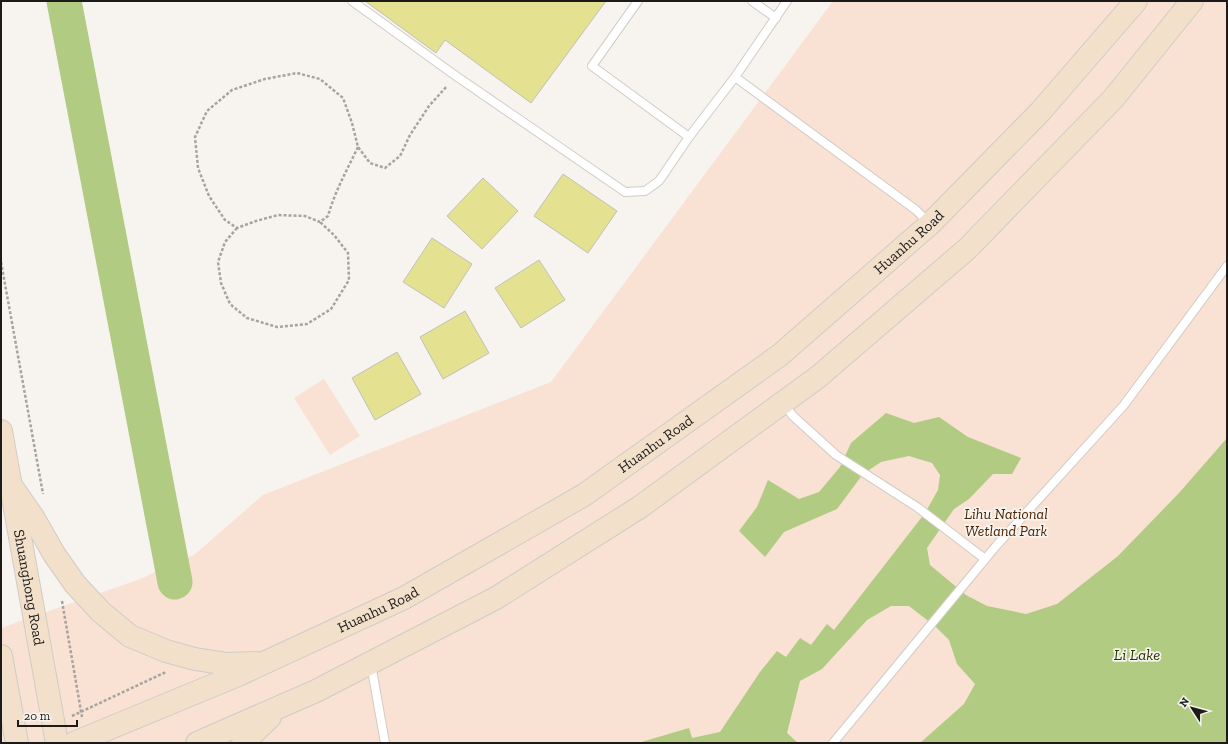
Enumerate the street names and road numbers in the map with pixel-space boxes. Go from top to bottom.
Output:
street label: Huanhu Road [870,206,948,278]
street label: Huanhu Road [615,411,697,477]
street label: Shuanghong Road [10,528,48,648]
street label: Huanhu Road [334,582,422,637]

